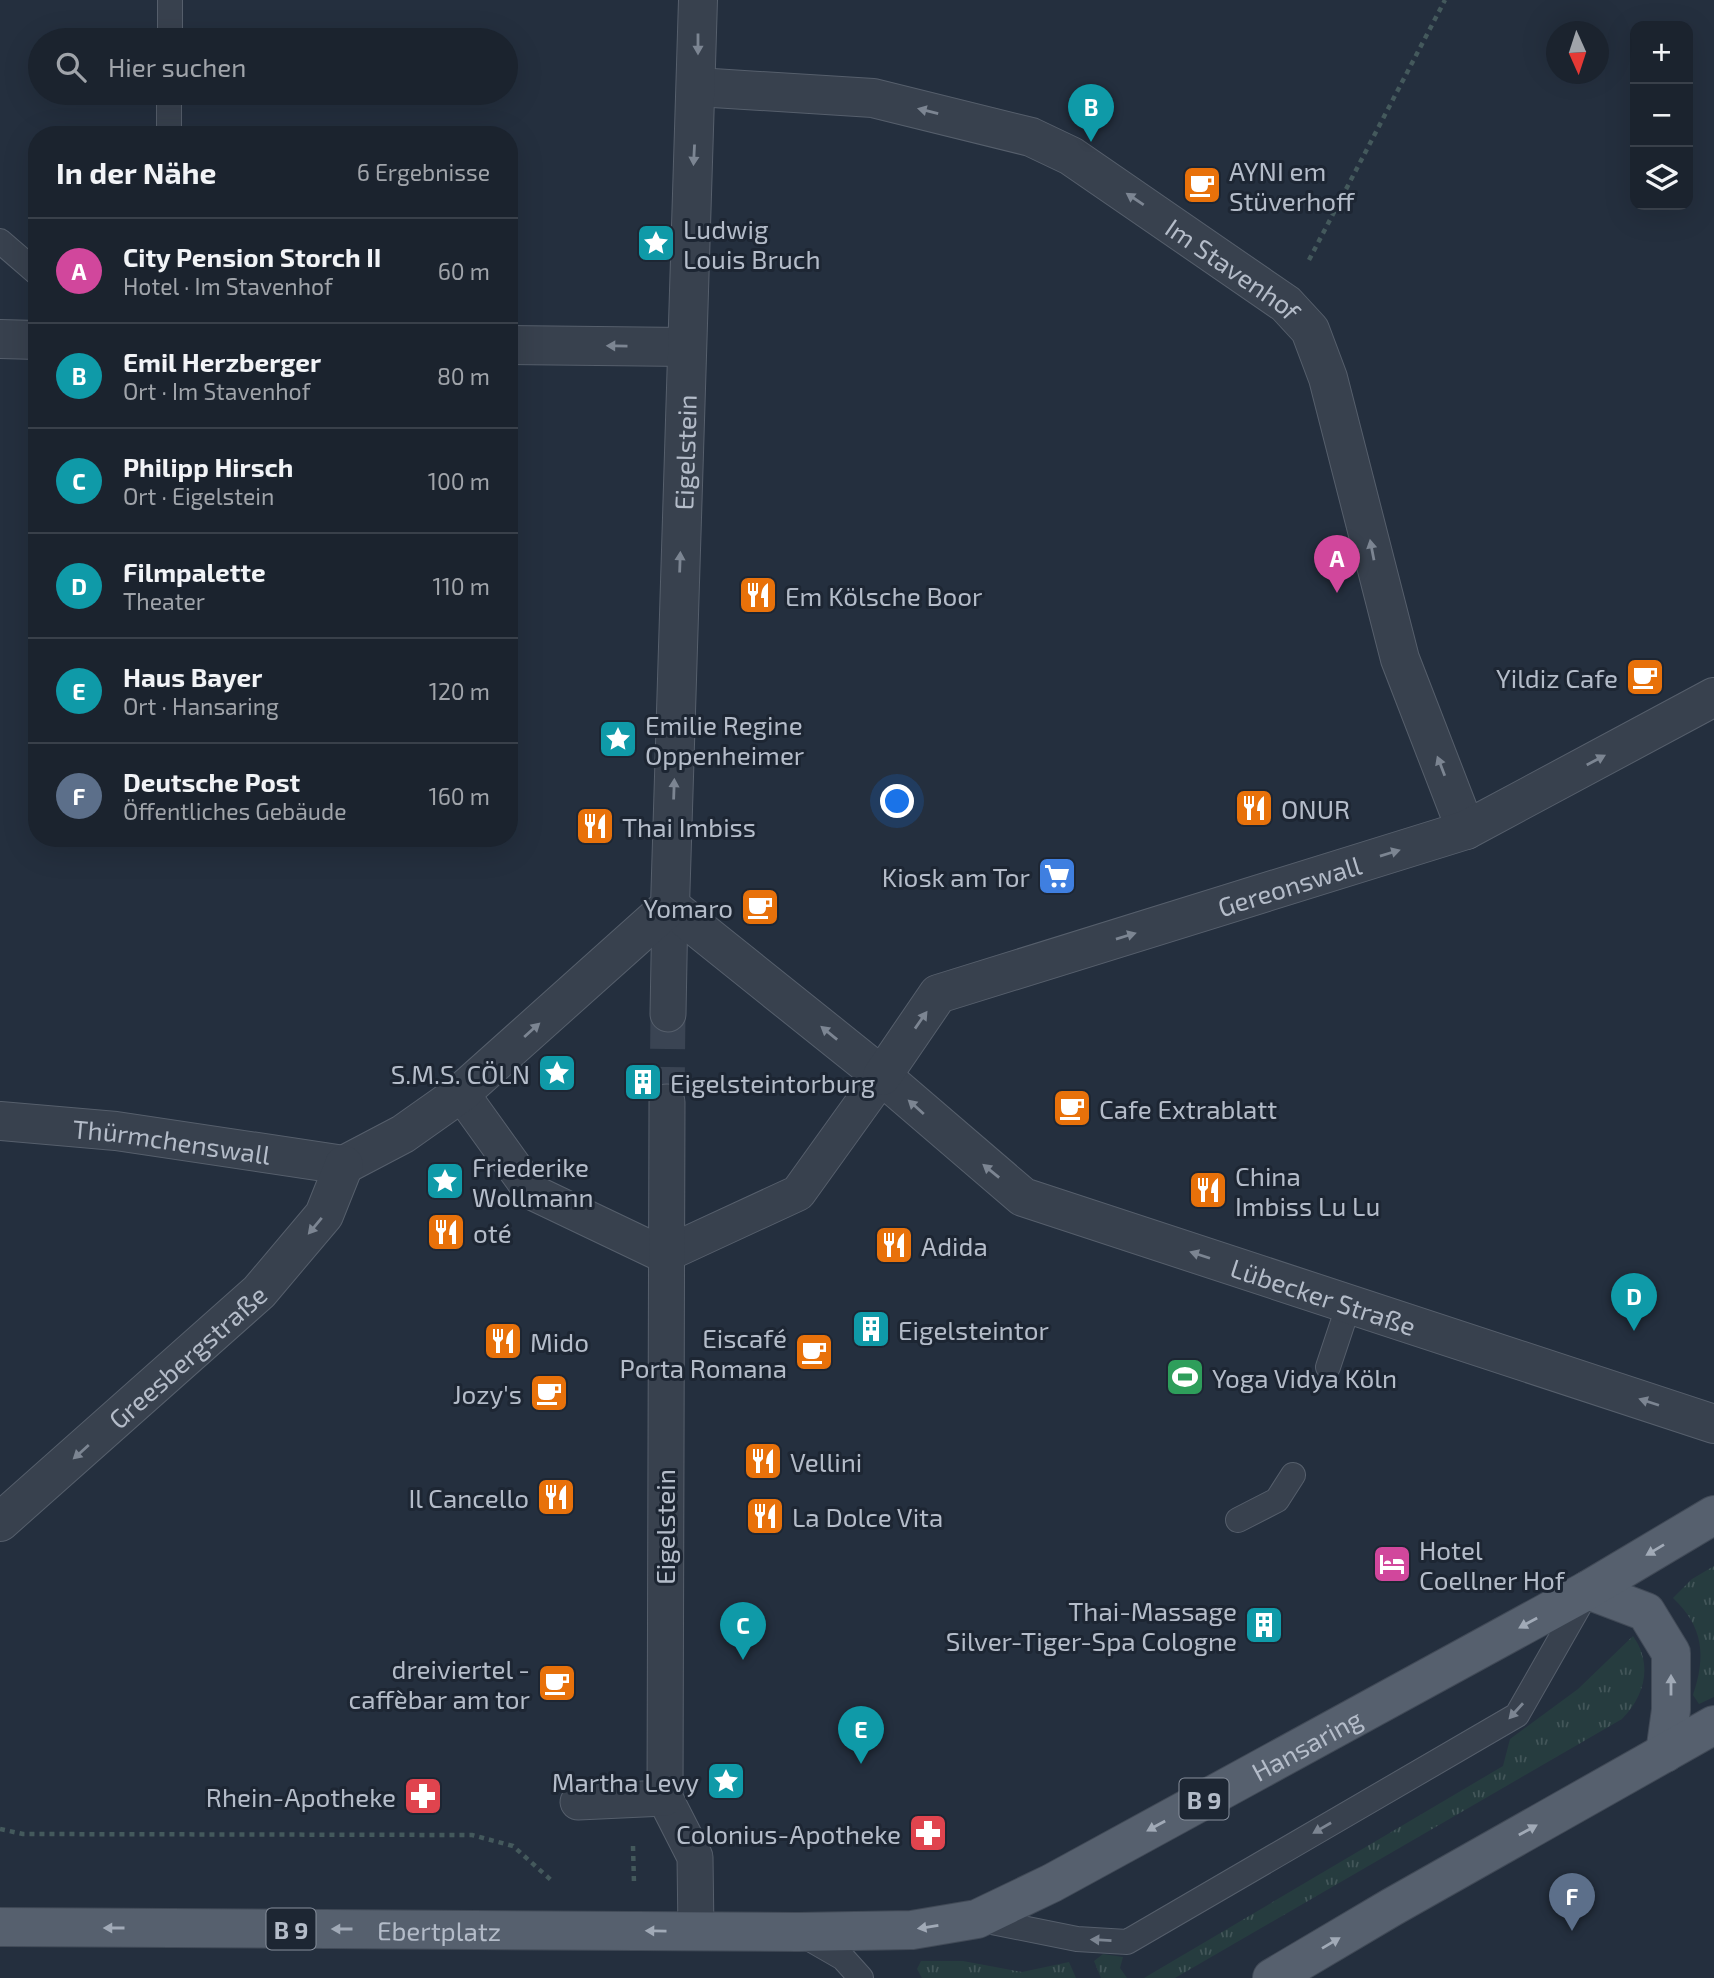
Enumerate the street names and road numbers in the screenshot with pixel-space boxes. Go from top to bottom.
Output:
street label: Im Stavenhof [1161,211,1308,326]
street label: Eigelstein [667,394,701,511]
street label: Gereonswall [1214,848,1365,922]
street label: Thürmchenswall [72,1112,273,1169]
street label: Lübecker Straße [1227,1251,1420,1341]
street label: Greesbergstraße [102,1278,272,1434]
street label: Eigelstein [649,1469,680,1585]
street label: Hansaring [1246,1701,1367,1787]
road number: B 9 [1180,1778,1228,1820]
road number: B 9 [266,1908,316,1950]
street label: Ebertplatz [377,1914,501,1946]

